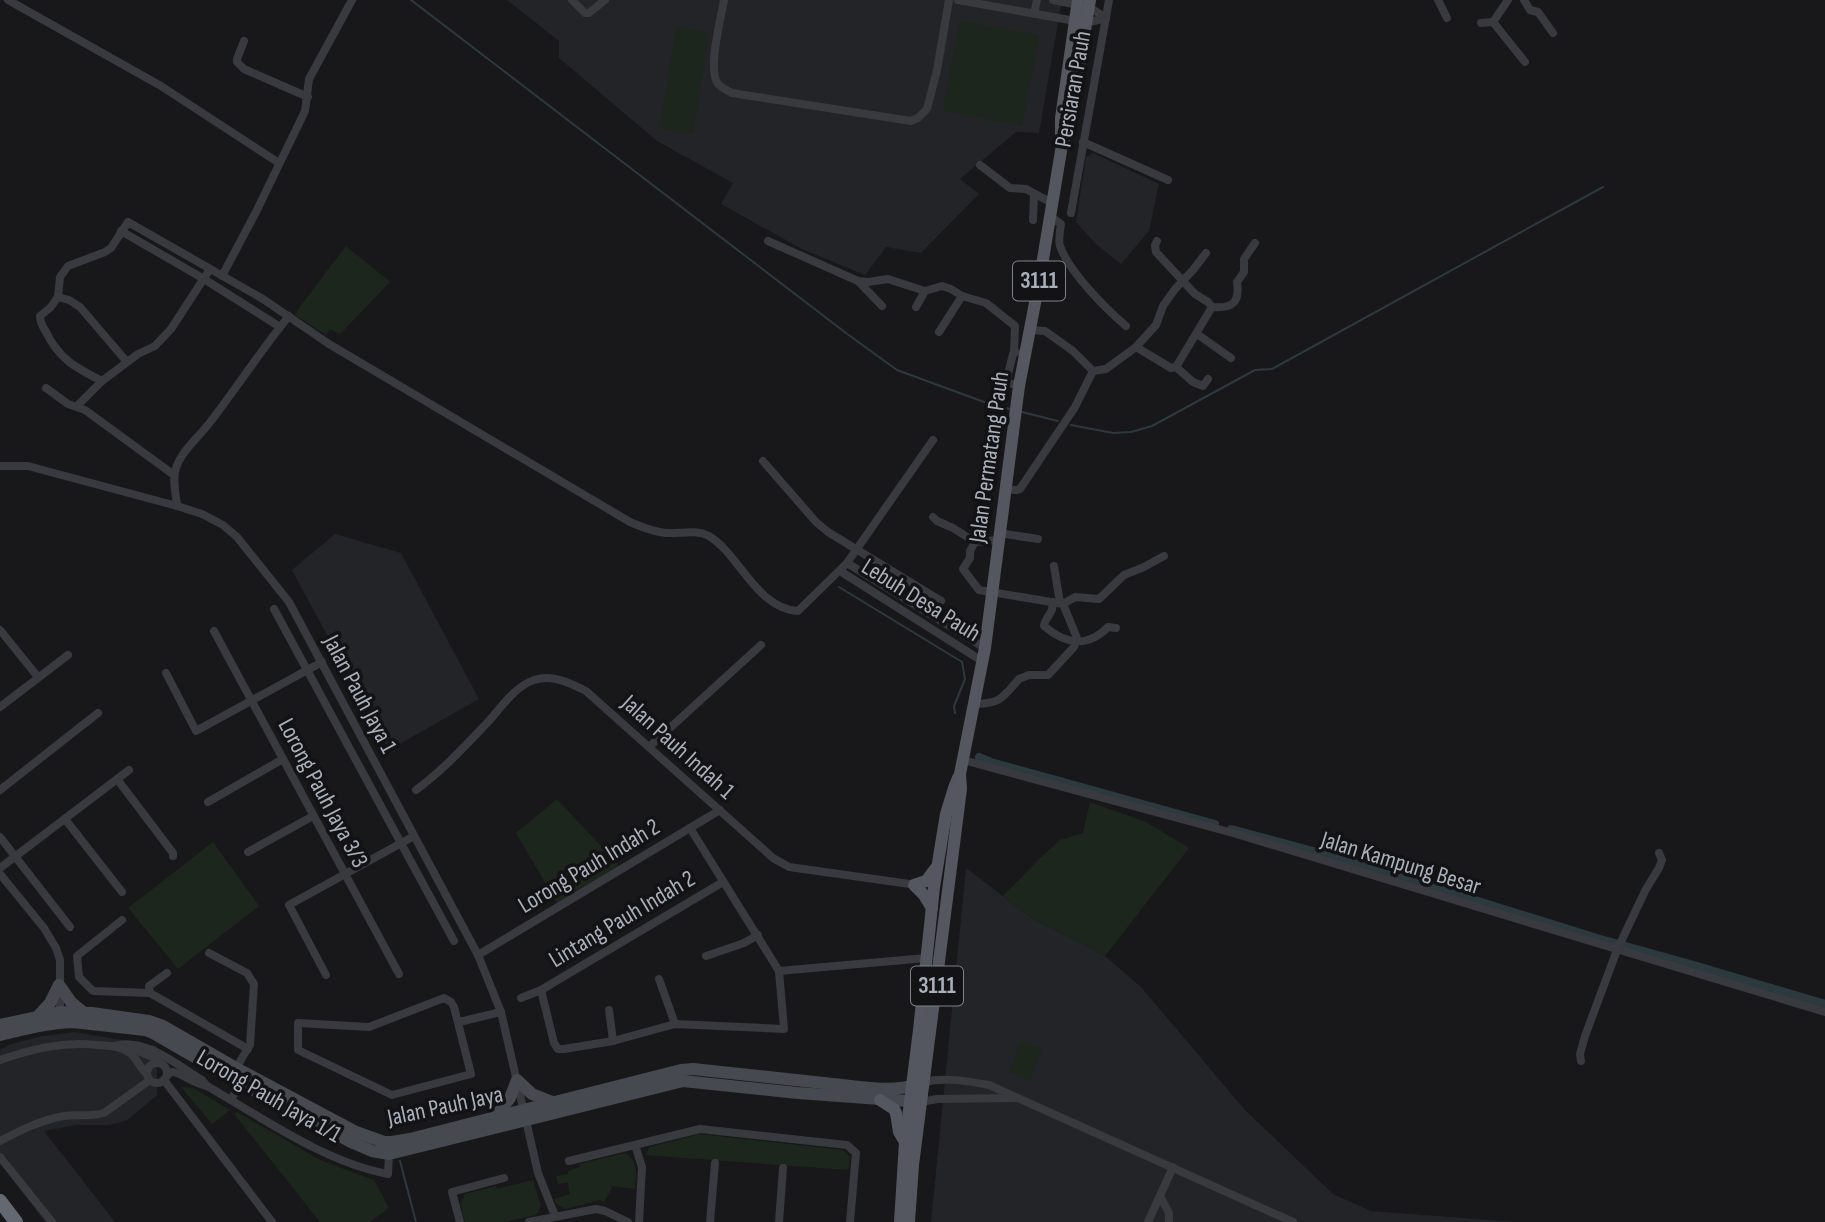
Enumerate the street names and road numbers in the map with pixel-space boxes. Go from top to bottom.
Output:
street label: Persiaran Pauh [1048,28,1098,150]
road number: 3111 [1013,262,1065,300]
street label: Jalan Permatang Pauh [962,369,1015,546]
street label: Lebuh Desa Pauh [856,552,986,648]
street label: Jalan Pauh Jaya 1 [316,629,403,758]
street label: Jalan Pauh Indah 1 [615,688,741,806]
street label: Lorong Pauh Jaya 3/3 [271,713,375,873]
street label: Lorong Pauh Indah 2 [513,812,665,920]
street label: Jalan Kampung Besar [1316,825,1485,901]
street label: Lintang Pauh Indah 2 [544,864,700,974]
road number: 3111 [911,967,963,1006]
street label: Lorong Pauh Jaya 1/1 [192,1043,347,1149]
street label: Jalan Pauh Jaya [384,1080,505,1133]

